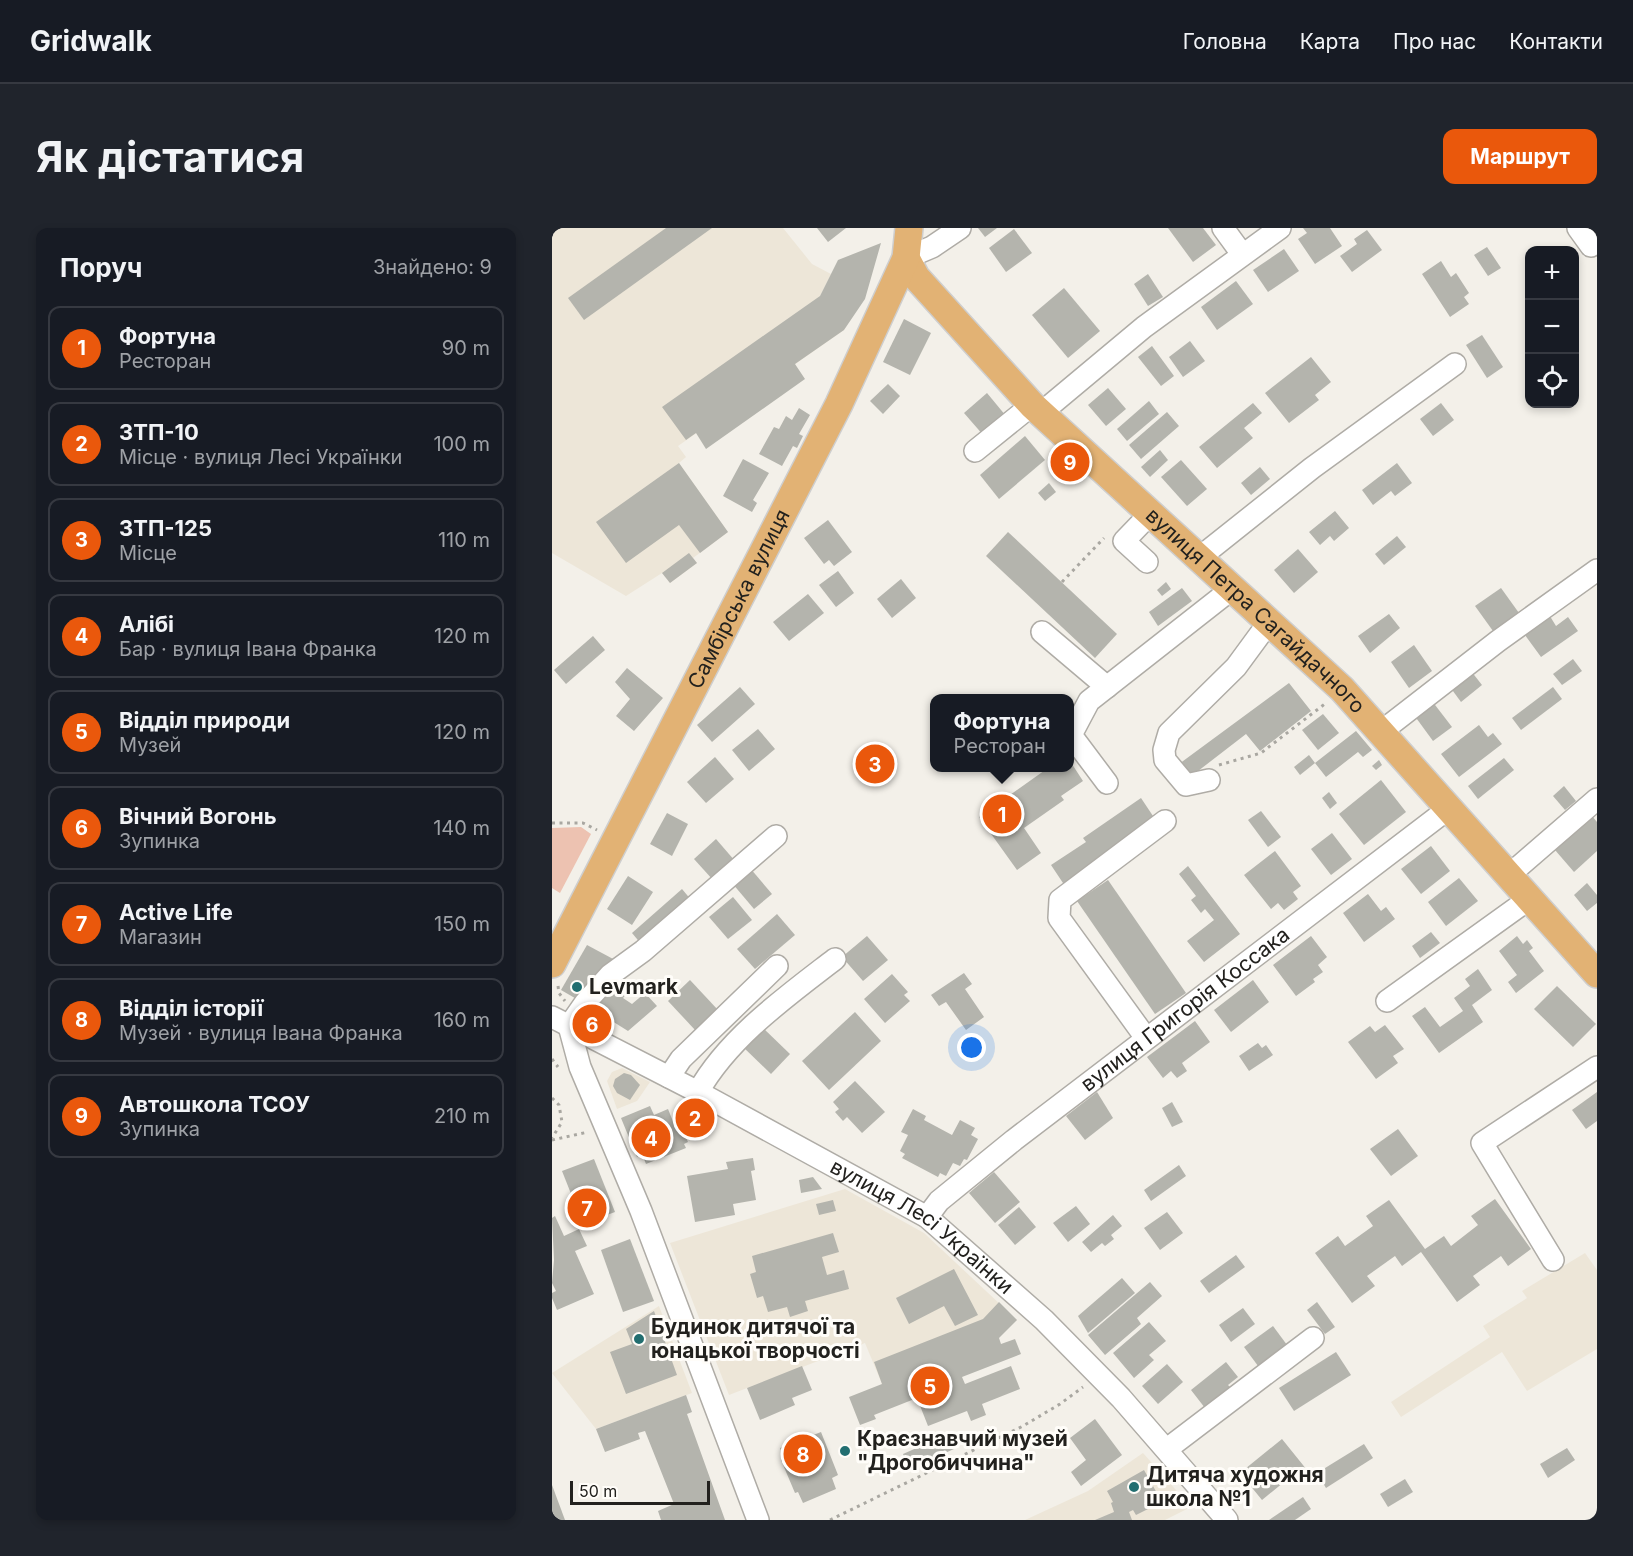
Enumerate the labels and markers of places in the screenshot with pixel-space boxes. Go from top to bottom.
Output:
pin: 9 [1050,440,1090,484]
pin: 3 [856,742,894,786]
pin: 1 [982,792,1022,836]
place label: Levmark [589,974,679,999]
marker: Levmark [570,980,584,994]
pin: 6 [572,1002,612,1046]
pin: 2 [676,1096,714,1140]
pin: 4 [632,1116,670,1160]
pin: 7 [567,1186,606,1230]
place label: Будинок дитячої та юнацької творчості [651,1314,860,1363]
marker: Будинок дитячої та юнацької творчості [632,1332,646,1346]
pin: 5 [910,1364,950,1408]
place label: Краєзнавчий музей "Дрогобиччина" [857,1426,1068,1475]
pin: 8 [784,1432,822,1476]
marker: Краєзнавчий музей "Дрогобиччина" [838,1444,852,1458]
place label: Дитяча художня школа №1 [1146,1462,1324,1511]
marker: Дитяча художня школа №1 [1127,1480,1141,1494]

